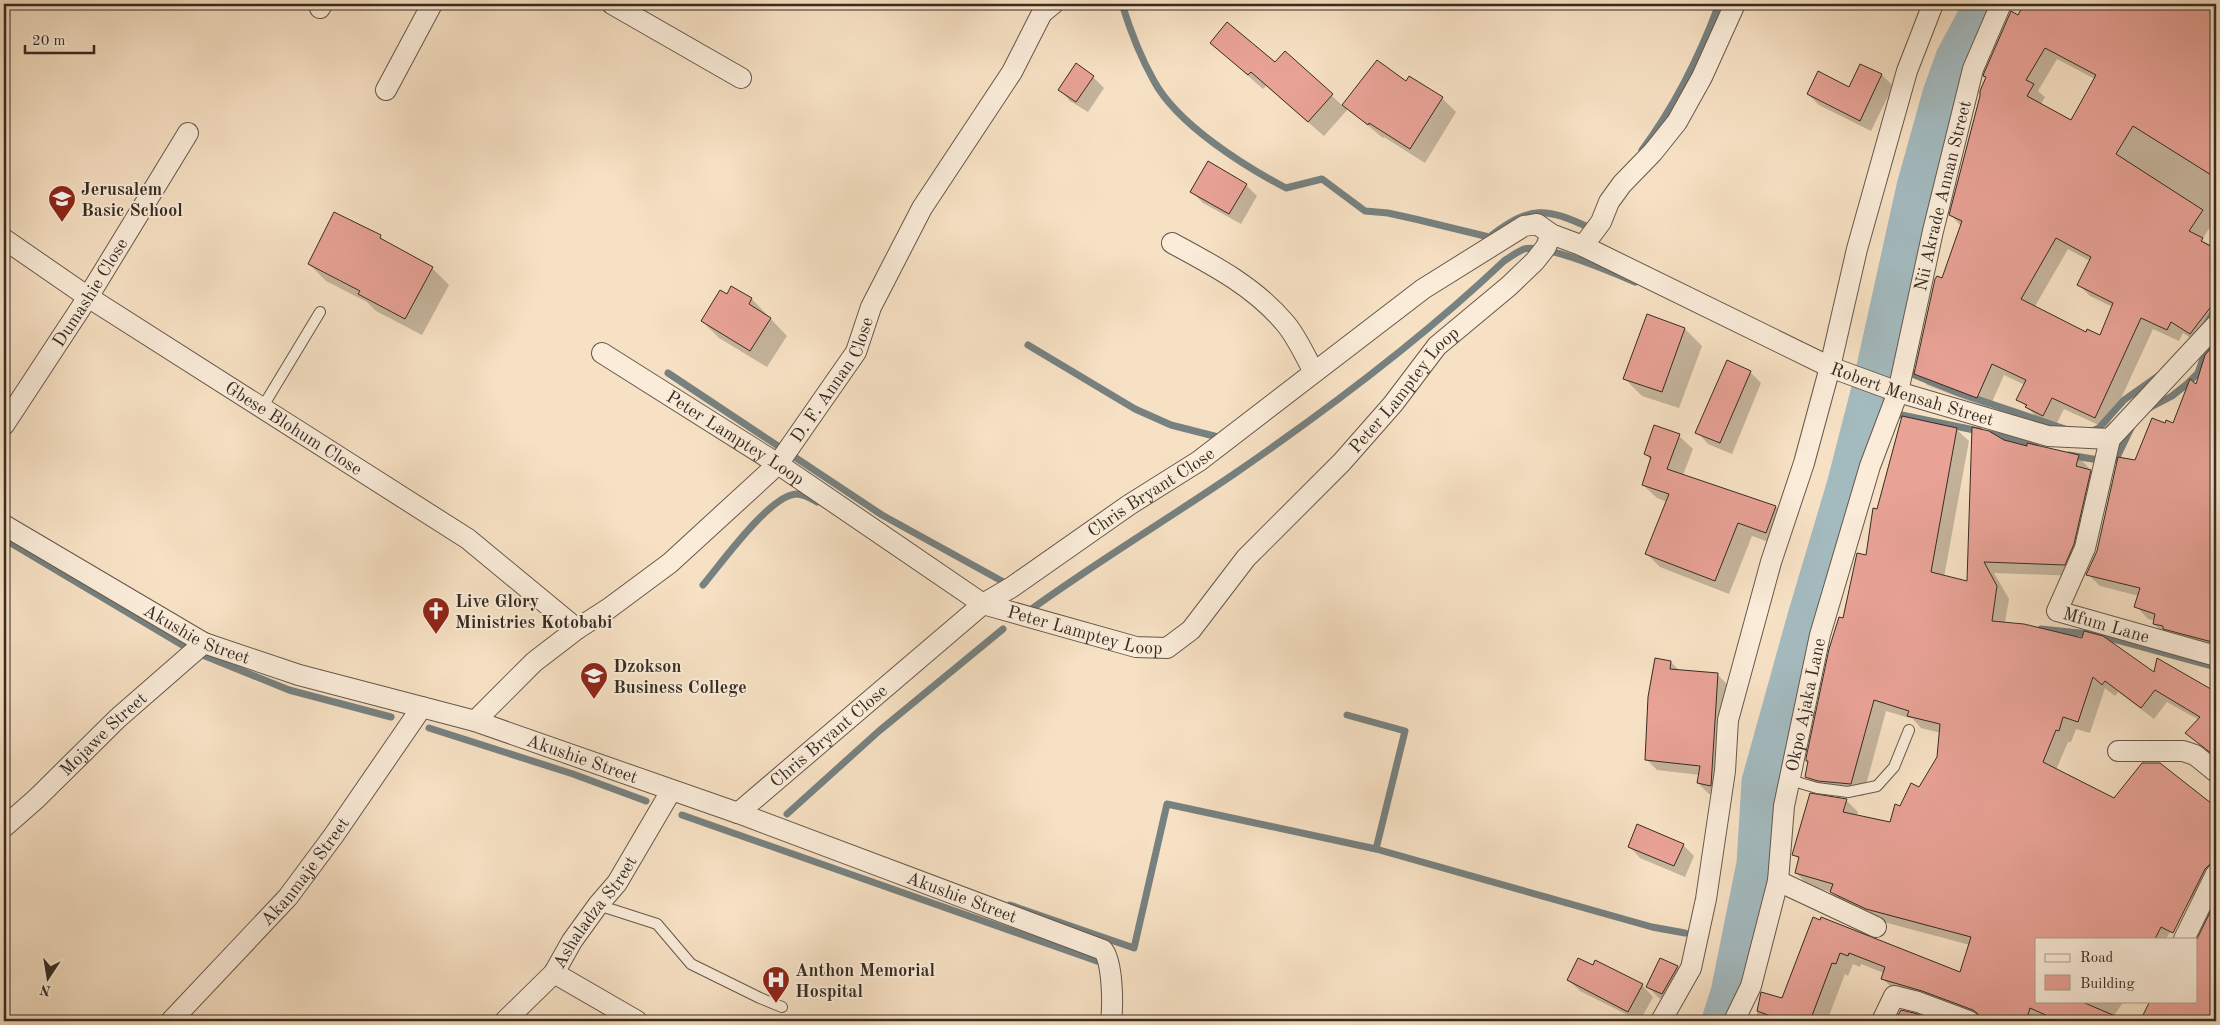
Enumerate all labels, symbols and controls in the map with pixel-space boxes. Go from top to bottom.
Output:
scale bar [25,22,94,54]
text: 20 m [32,34,66,49]
street label: Nii Akrade Annan Street [1912,99,1975,293]
place label: Jerusalem Basic School [81,181,183,220]
school or university icon: Jerusalem Basic School [47,184,77,223]
street label: Dumashie Close [50,235,132,351]
street label: D. F. Annan Close [788,315,877,446]
street label: Peter Lamptey Loop [1346,324,1463,457]
street label: Robert Mensah Street [1828,360,1996,430]
street label: Gbese Blohum Close [221,379,365,479]
street label: Peter Lamptey Loop [663,388,807,489]
street label: Chris Bryant Close [1085,445,1218,541]
place label: Live Glory Ministries Kotobabi [455,593,612,632]
church icon: Live Glory Ministries Kotobabi [421,596,451,635]
street label: Akushie Street [140,601,252,668]
street label: Peter Lamptey Loop [1005,603,1163,658]
street label: Mfum Lane [2061,605,2151,647]
street label: Okpo Ajaka Lane [1783,637,1829,773]
place label: Dzokson Business College [613,658,747,697]
school or university icon: Dzokson Business College [579,661,609,700]
street label: Chris Bryant Close [767,682,891,791]
street label: Mojawe Street [57,689,151,780]
street label: Akushie Street [524,732,640,787]
street label: Akanmaje Street [258,815,353,930]
street label: Ashaladza Street [550,853,641,972]
street label: Akushie Street [904,869,1019,927]
legend [2035,938,2198,1002]
text: Road [2080,951,2114,966]
north arrow [22,952,72,1002]
place label: Anthon Memorial Hospital [795,962,936,1001]
hospital icon: Anthon Memorial Hospital [761,965,791,1004]
text: Building [2080,977,2135,992]
text: N [39,982,52,998]

